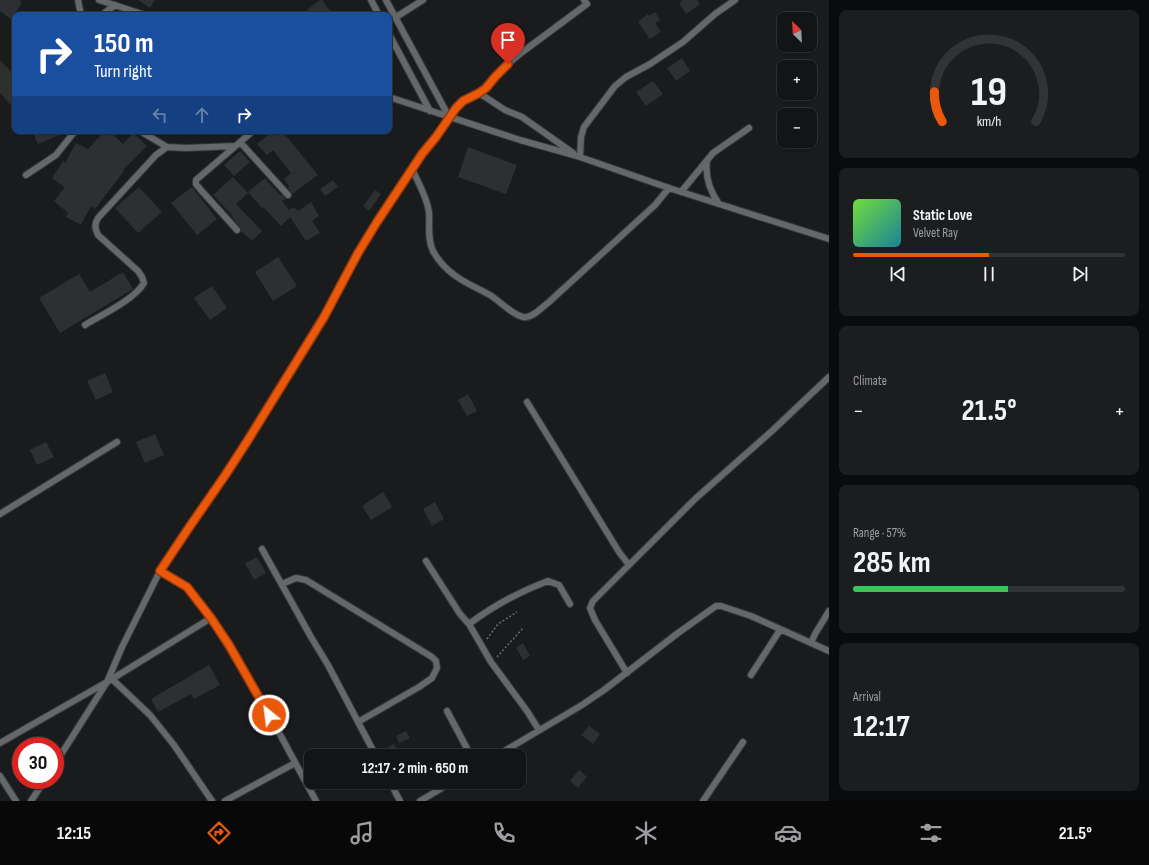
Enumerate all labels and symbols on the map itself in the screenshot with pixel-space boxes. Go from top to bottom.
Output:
north arrow [777,12,817,52]
pin [491,23,525,64]
position arrow [248,694,290,736]
speed limit sign: 30 [12,737,64,789]

